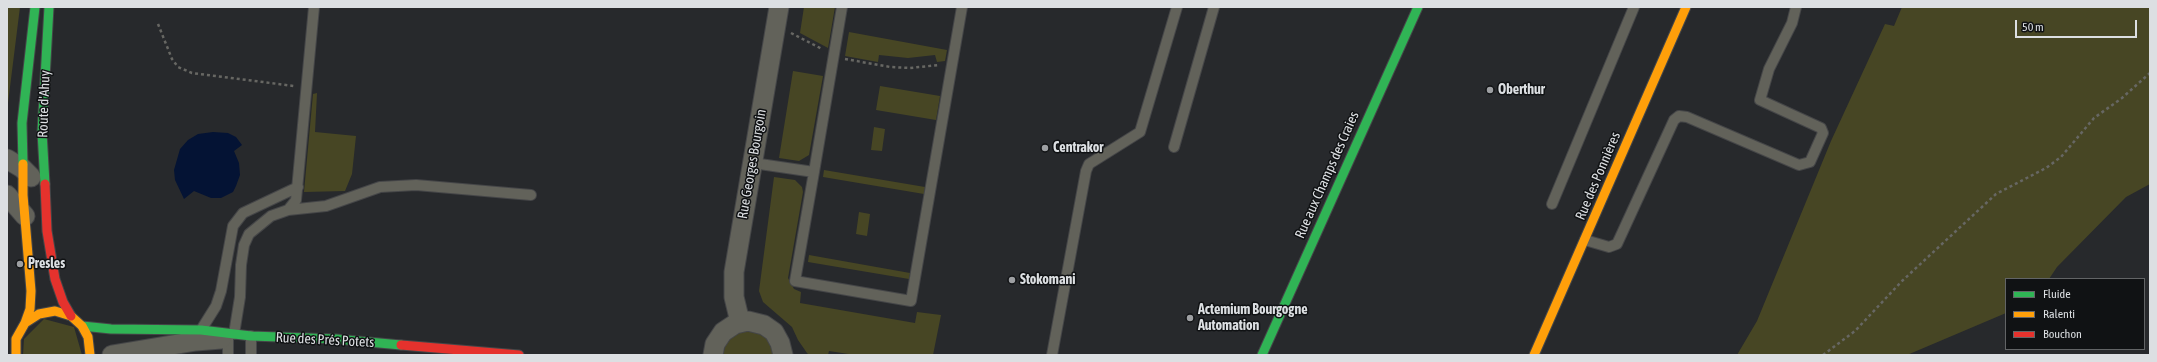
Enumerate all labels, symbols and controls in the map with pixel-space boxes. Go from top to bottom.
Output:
scale bar [2017,12,2139,38]
text: 50 m [2022,20,2044,34]
street label: Route d'Ahuy [34,70,54,138]
place label: Oberthur [1498,82,1545,98]
marker: Oberthur [1485,85,1495,95]
street label: Rue Georges Bourgoin [734,108,770,220]
street label: Rue aux Champs des Craies [1291,109,1363,241]
street label: Rue des Ponnières [1572,130,1624,222]
place label: Centrakor [1053,140,1103,156]
marker: Centrakor [1040,143,1050,153]
place label: Presles [28,256,65,272]
marker: Presles [15,259,25,269]
place label: Stokomani [1020,272,1075,288]
marker: Stokomani [1007,275,1017,285]
legend [2005,278,2145,350]
text: Fluide [2043,287,2071,301]
place label: Actemium Bourgogne Automation [1198,302,1308,334]
text: Ralenti [2043,307,2075,321]
marker: Actemium Bourgogne Automation [1185,313,1195,323]
text: Bouchon [2043,327,2082,341]
street label: Rue des Prés Potets [275,329,375,351]

